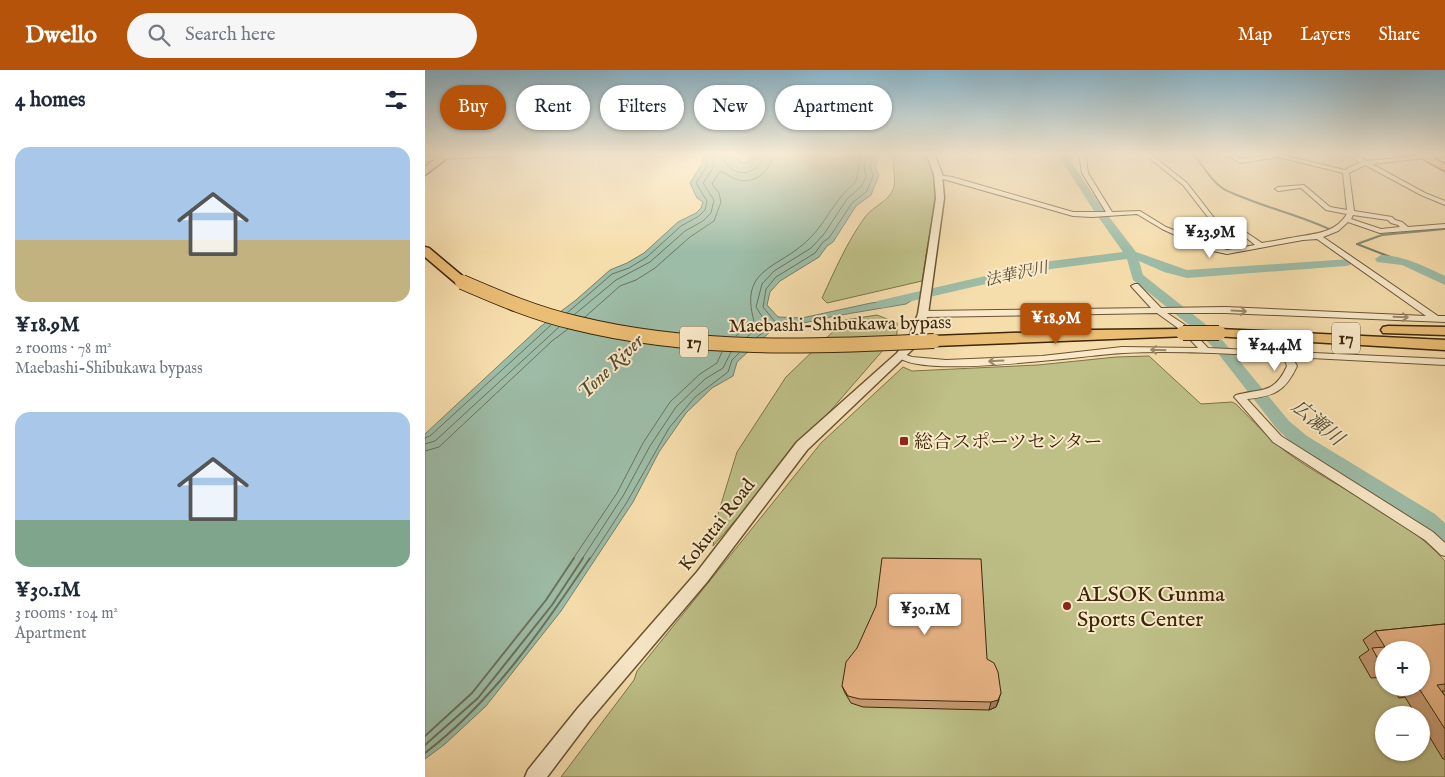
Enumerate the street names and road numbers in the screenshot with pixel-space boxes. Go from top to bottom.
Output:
street label: Maebashi-Shibukawa bypass [728,311,952,339]
road number: 17 [1332,322,1360,354]
road number: 17 [680,326,708,358]
street label: Kokutai Road [674,474,762,576]

